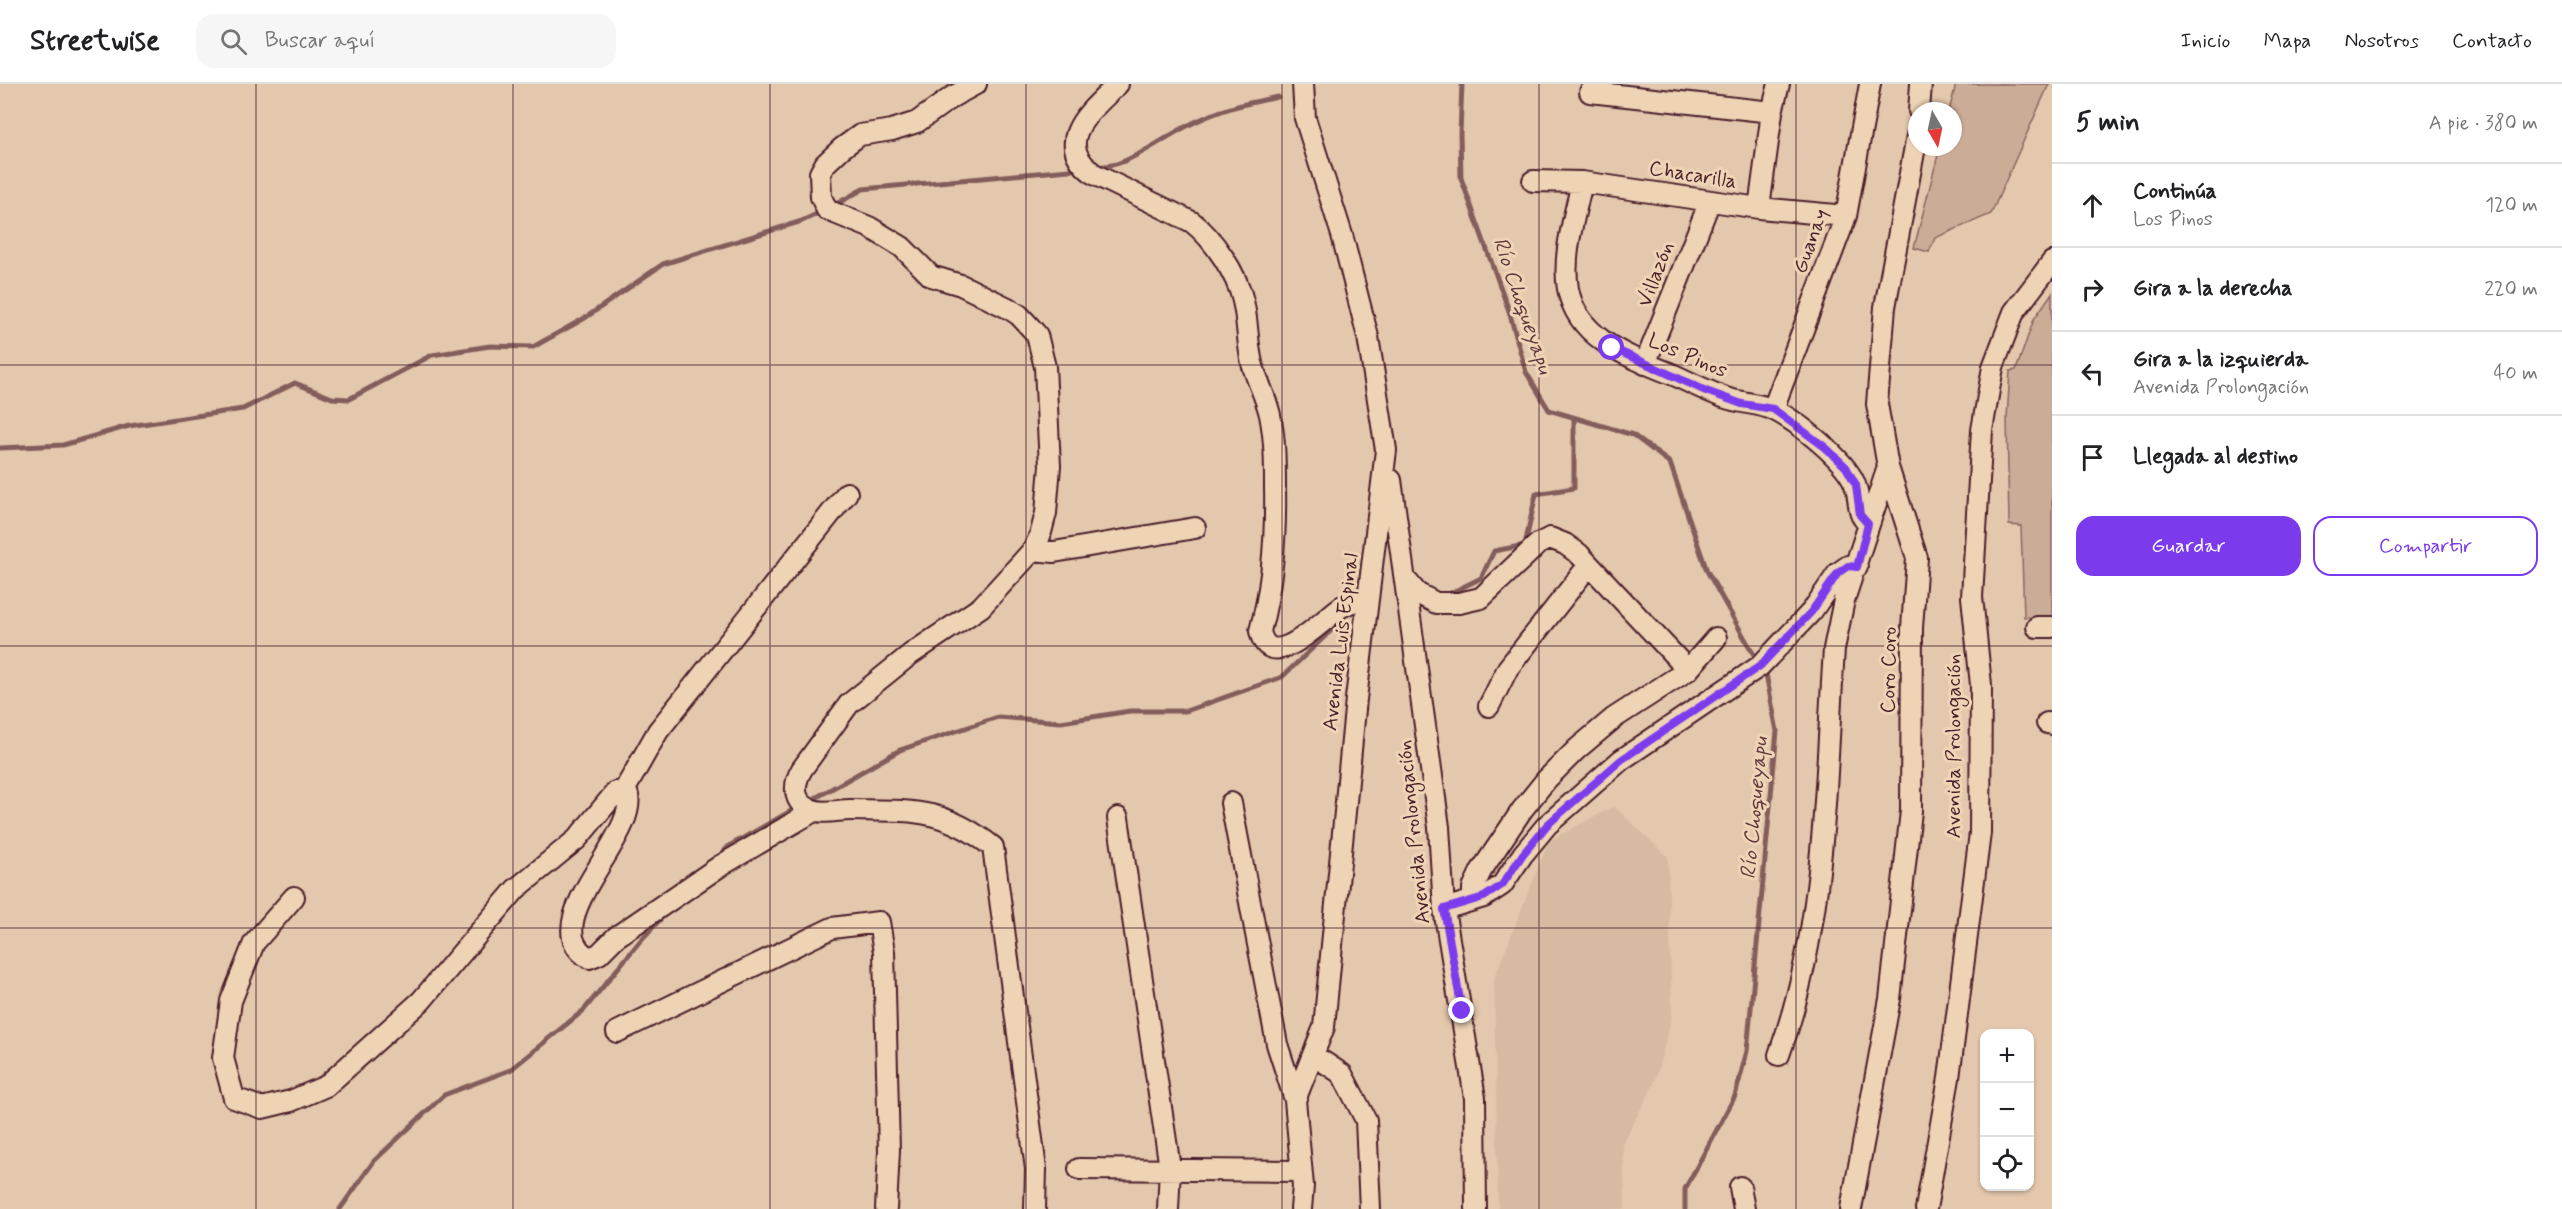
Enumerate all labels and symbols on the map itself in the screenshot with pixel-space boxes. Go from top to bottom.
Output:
north arrow [1908,102,1962,156]
street label: Chacarilla [1647,154,1739,196]
street label: Guanay [1786,205,1836,278]
water label: Río Choqueyapu [1486,234,1559,379]
street label: Villazón [1631,238,1681,311]
street label: Los Pinos [1644,327,1732,385]
route start [1598,334,1624,360]
street label: Avenida Luis Espinal [1316,552,1366,733]
street label: Coro Coro [1874,626,1904,714]
street label: Avenida Prolongación [1940,654,1969,838]
water label: Río Choqueyapu [1735,735,1775,880]
street label: Avenida Prolongación [1390,738,1439,925]
route end [1448,997,1474,1023]

